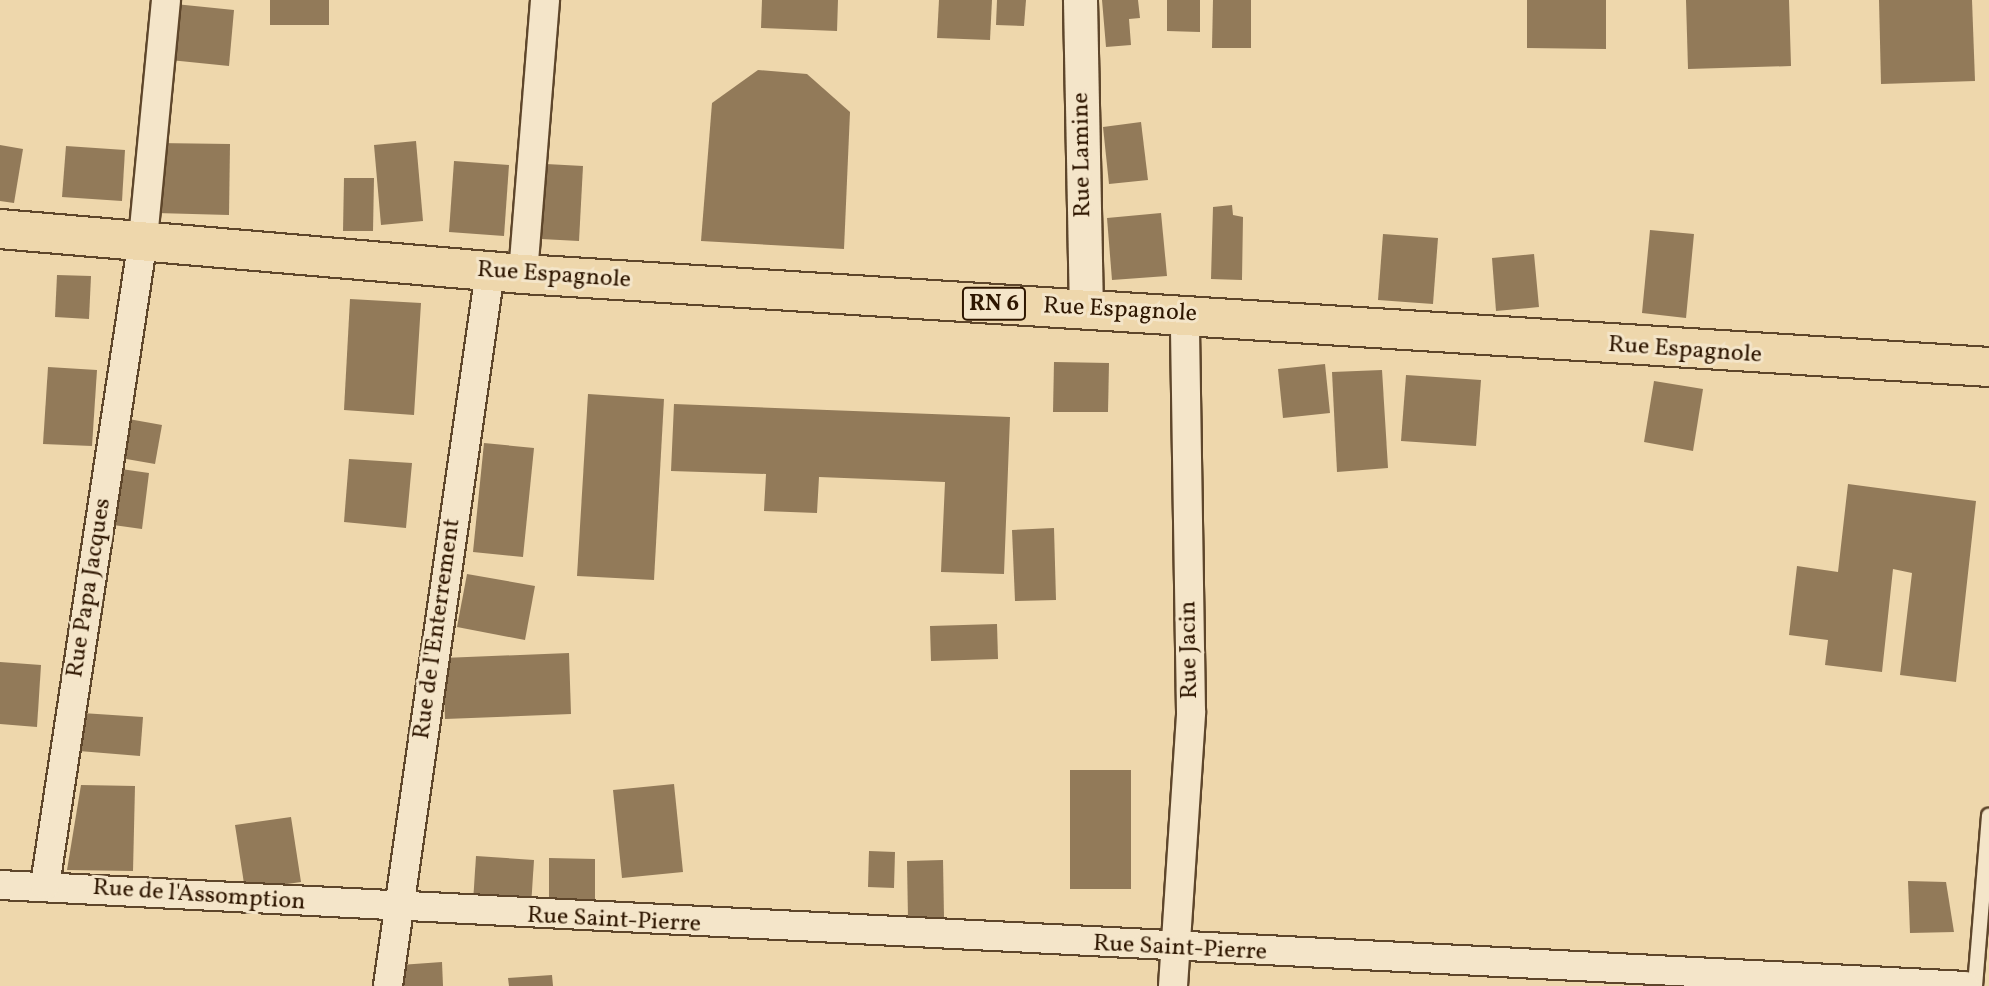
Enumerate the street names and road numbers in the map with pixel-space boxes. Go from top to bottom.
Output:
street label: Rue Lamine [1068,92,1098,218]
street label: Rue Espagnole [476,256,632,296]
road number: RN 6 [961,284,1027,324]
street label: Rue Espagnole [1042,293,1198,329]
street label: Rue Espagnole [1607,331,1763,371]
street label: Rue Papa Jacques [62,496,118,680]
street label: Rue de l'Enterrement [408,517,468,741]
street label: Rue Jacin [1175,601,1205,699]
street label: Rue de l'Assomption [92,874,306,918]
street label: Rue Saint-Pierre [526,902,702,940]
street label: Rue Saint-Pierre [1092,930,1268,968]

